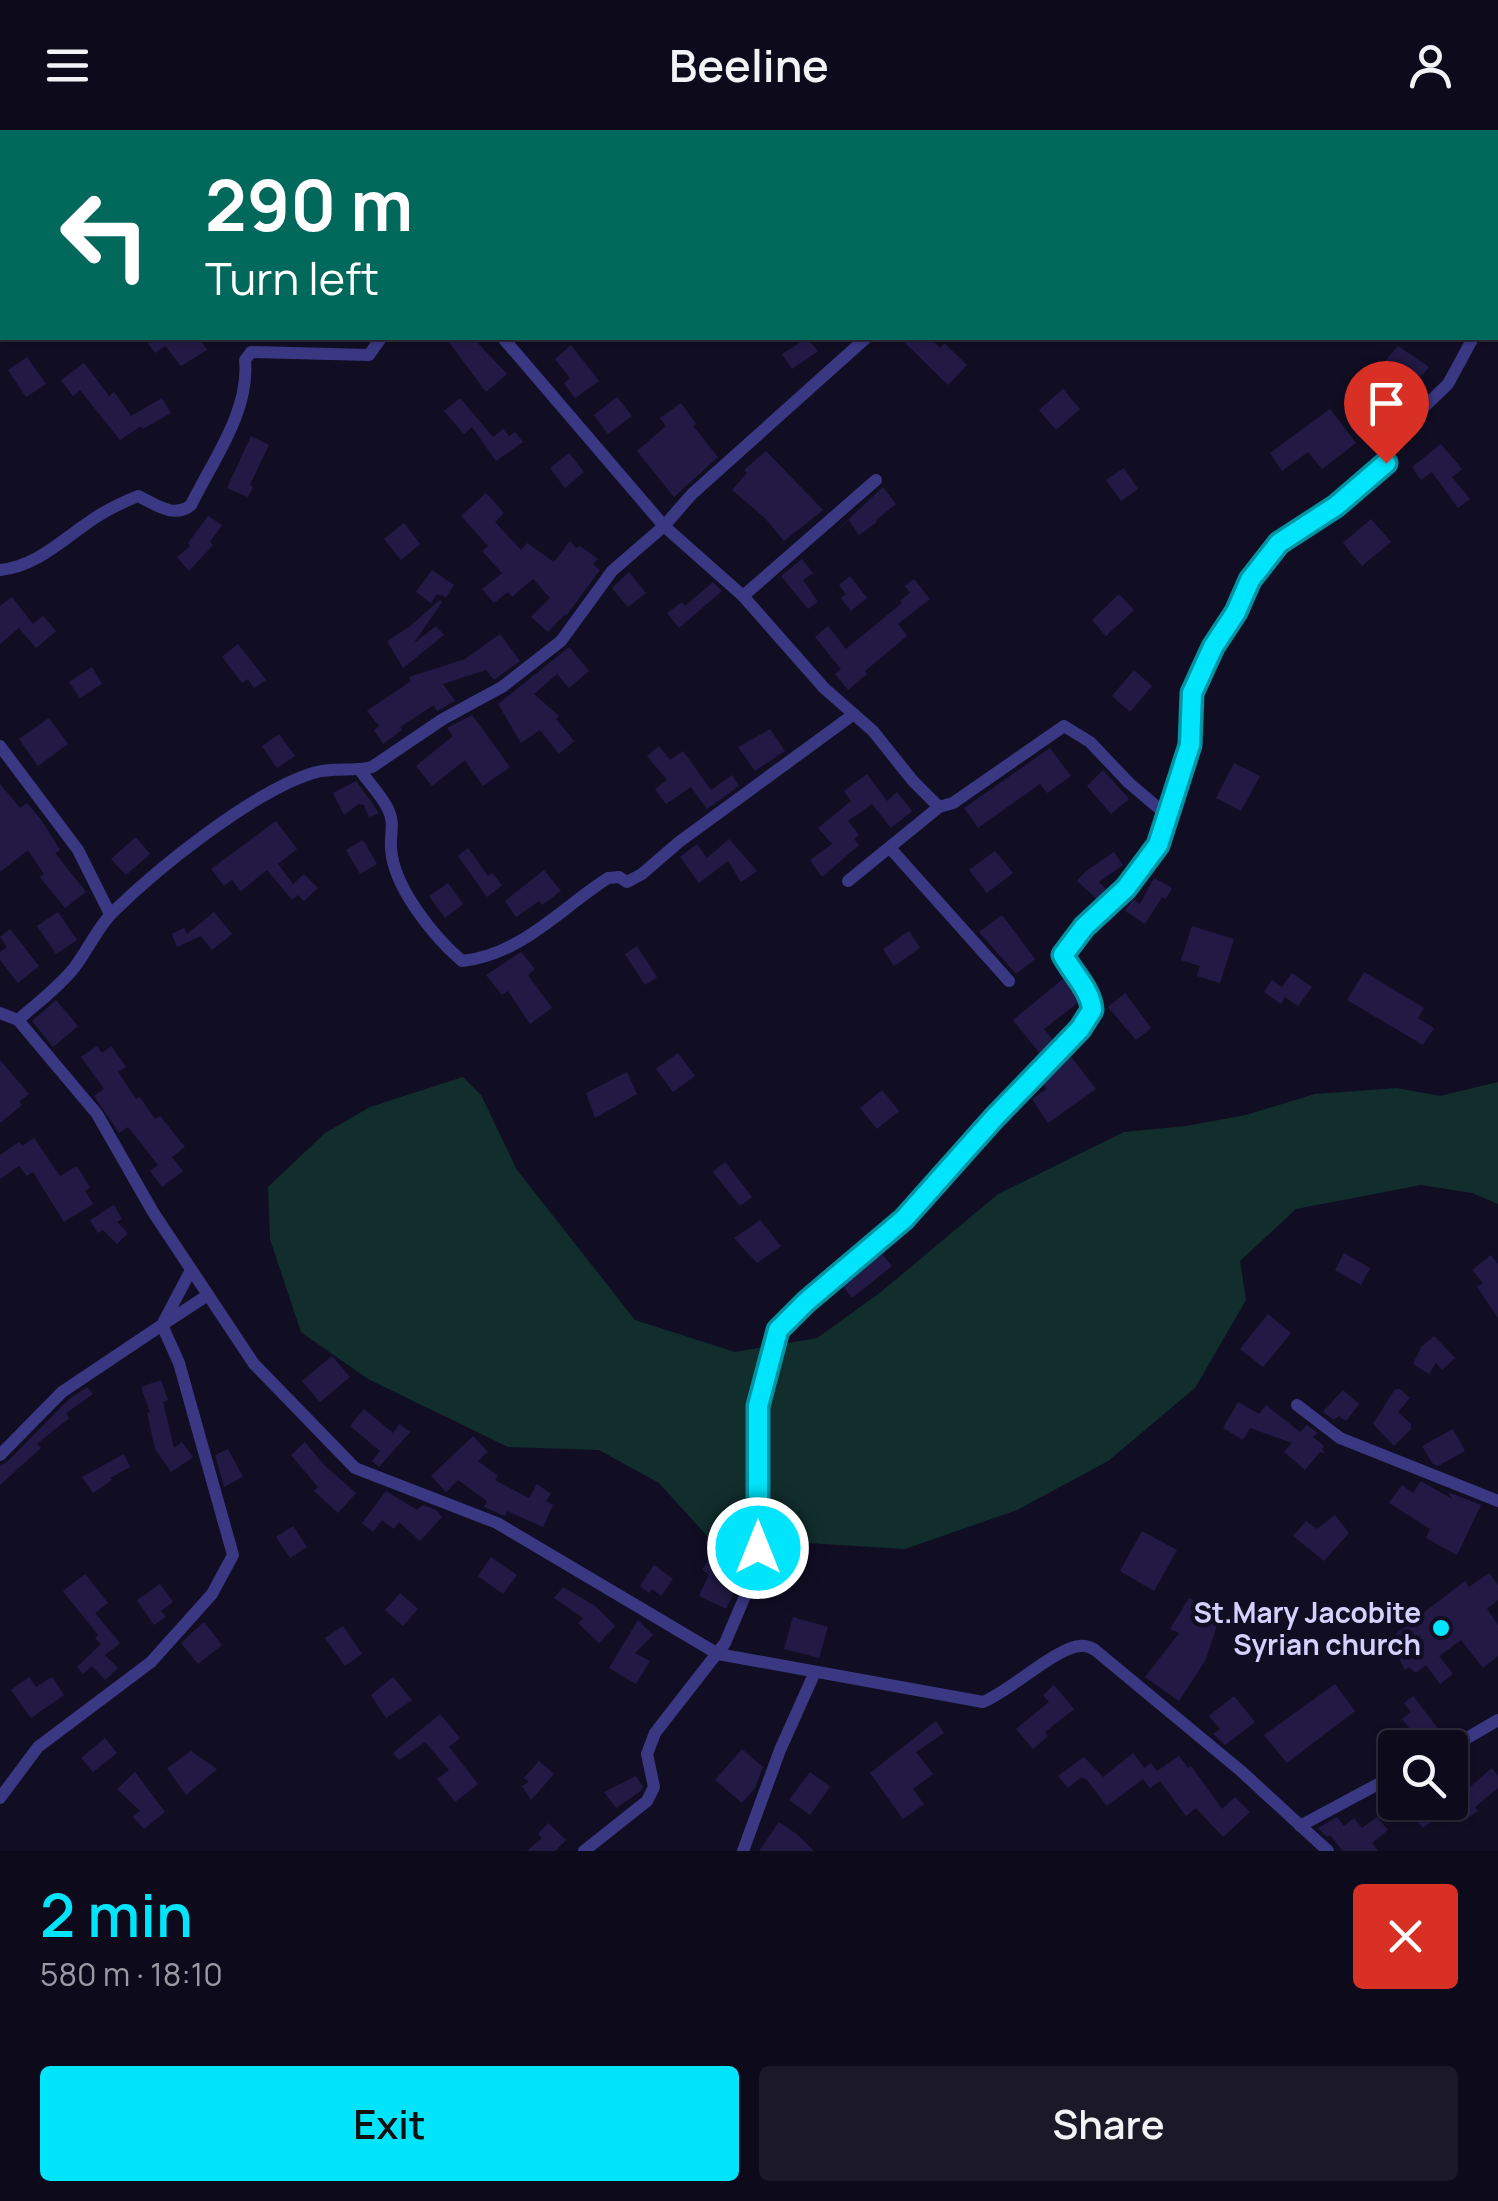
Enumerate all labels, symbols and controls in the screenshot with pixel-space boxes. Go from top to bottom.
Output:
text: Beeline [669,34,829,96]
icon: menu [40,38,95,93]
icon: person [1403,38,1458,93]
text: 290 m [205,156,413,252]
icon: left [40,170,170,300]
text: Turn left [205,247,379,309]
pin [1344,361,1429,464]
icon: arrive [1359,376,1414,431]
position arrow [706,1496,810,1600]
place label: St.Mary Jacobite Syrian church [1193,1593,1421,1663]
marker: St.Mary Jacobite Syrian church [1430,1617,1452,1639]
map controls [1378,1730,1468,1820]
button: search [1378,1730,1468,1820]
text: 2 min [40,1873,193,1955]
button: close [1353,1884,1458,1989]
text: 580 m · 18:10 [40,1952,223,1996]
button: Exit [40,2066,739,2181]
button: Share [759,2066,1458,2181]

